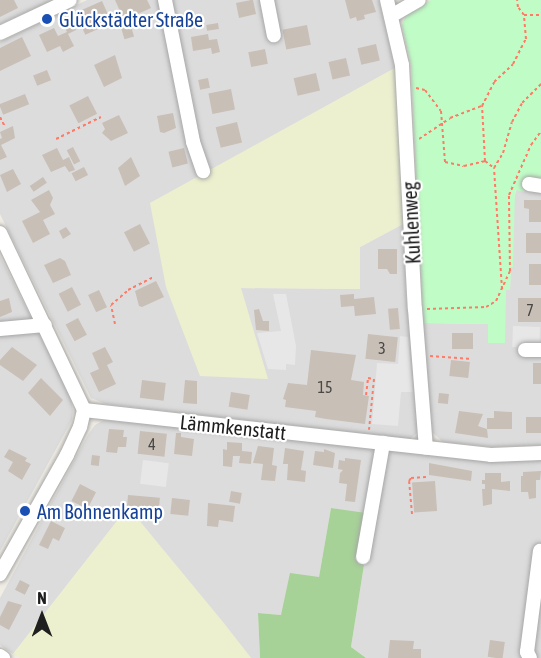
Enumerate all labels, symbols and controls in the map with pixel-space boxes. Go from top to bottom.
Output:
place label: Glückstädter Straße [59,7,203,31]
marker: Glückstädter Straße [40,12,54,26]
street label: Kuhlenweg [397,181,425,265]
house number: 7 [526,300,534,320]
house number: 3 [378,338,386,358]
house number: 15 [317,377,333,397]
street label: Lämmkenstatt [179,409,287,445]
house number: 4 [148,434,156,454]
place label: Am Bohnenkamp [37,499,163,523]
marker: Am Bohnenkamp [18,504,32,518]
north arrow [12,586,72,646]
text: N [37,589,47,607]

